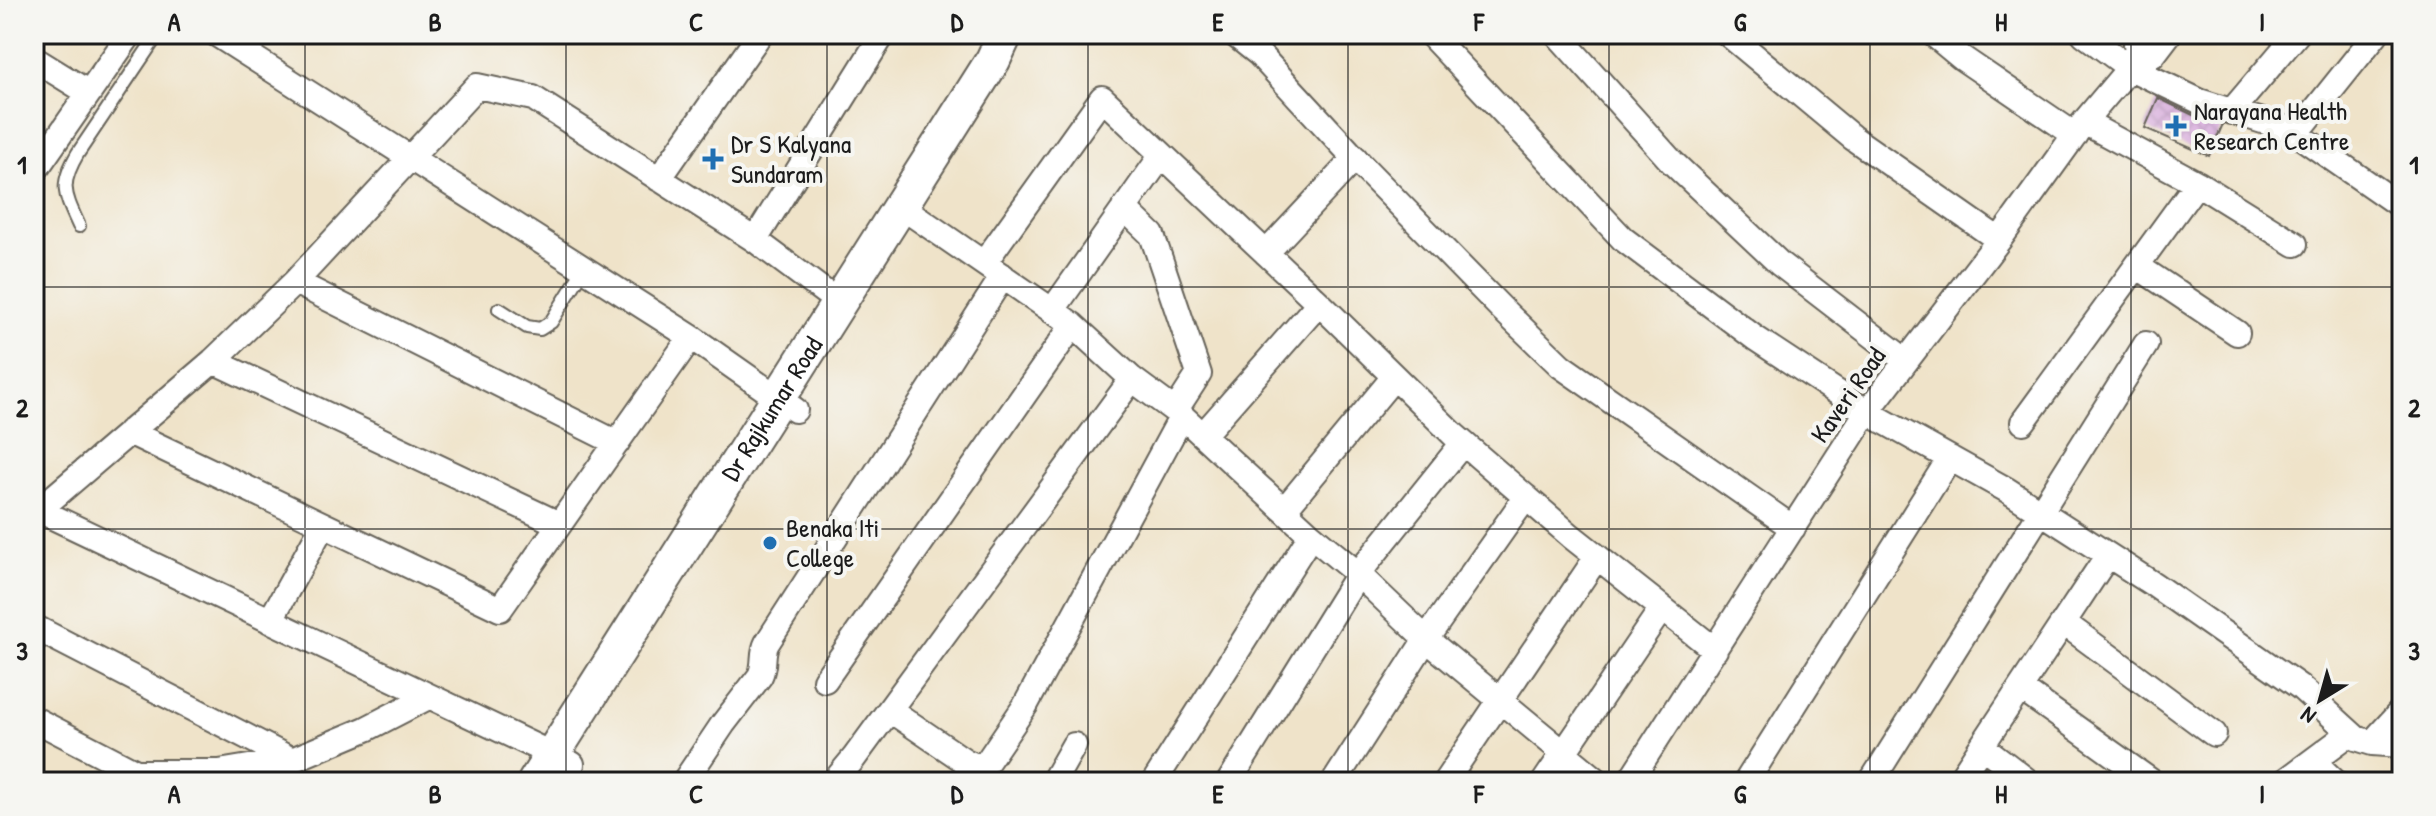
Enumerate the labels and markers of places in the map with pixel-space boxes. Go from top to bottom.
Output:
place label: Narayana Health Research Centre [2194,93,2349,158]
marker: Narayana Health Research Centre [2165,115,2187,137]
place label: Dr S Kalyana Sundaram [731,126,851,191]
marker: Dr S Kalyana Sundaram [702,148,724,170]
place label: Benaka Iti College [786,510,879,575]
marker: Benaka Iti College [761,534,779,552]

